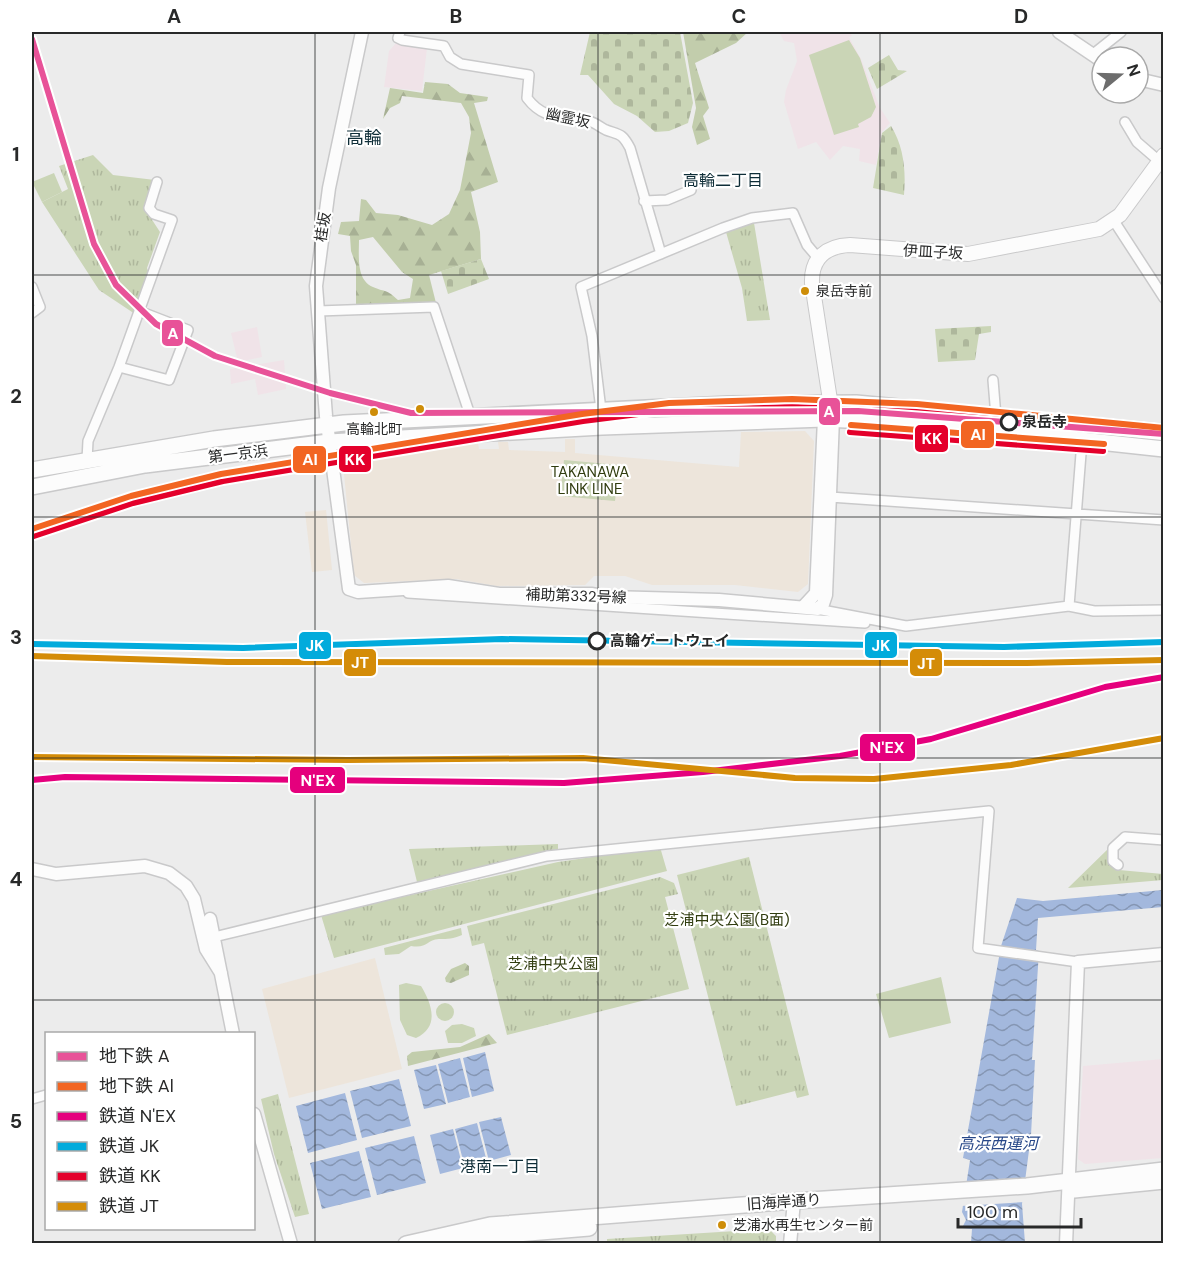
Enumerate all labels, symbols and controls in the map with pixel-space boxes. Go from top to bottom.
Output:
text: A [167,3,181,29]
text: B [450,3,462,29]
text: C [732,3,746,29]
text: D [1014,3,1028,29]
north arrow [1090,45,1150,105]
text: N [1122,61,1146,79]
street label: 幽霊坂 [544,104,592,132]
district label: 高輪 [346,126,382,150]
text: 1 [12,141,20,167]
district label: 高輪二丁目 [683,170,763,191]
street label: 桂坂 [311,211,335,243]
street label: 伊皿子坂 [903,240,963,264]
place label: 泉岳寺前 [816,282,872,300]
marker: 泉岳寺前 [799,285,811,297]
line badge: A [161,319,184,347]
text: A [167,323,179,344]
text: 2 [10,383,22,409]
line badge: A [818,397,841,426]
text: A [823,401,835,422]
unlabelled marker [414,403,426,415]
marker: 高輪北町 [368,406,380,418]
place label: 泉岳寺 [1022,412,1067,432]
marker: 泉岳寺 [1000,413,1018,431]
place label: 高輪北町 [346,420,402,438]
line badge: Al [960,420,995,449]
line badge: KK [914,424,949,453]
text: Al [970,424,986,445]
text: KK [922,428,943,449]
street label: 第一京浜 [207,440,269,468]
line badge: Al [292,445,327,474]
line badge: KK [338,445,372,473]
text: Al [302,449,318,470]
text: KK [345,449,366,470]
park label: TAKANAWA LINK LINE [551,462,629,499]
street label: 補助第332号線 [525,584,627,608]
text: 3 [10,624,22,650]
line badge: JK [298,631,332,660]
place label: 高輪ゲートウェイ [610,631,730,651]
line badge: JK [864,631,898,659]
marker: 高輪ゲートウェイ [588,632,606,650]
text: JK [305,635,325,656]
text: JK [871,635,891,656]
line badge: JT [343,648,377,677]
line badge: JT [909,648,943,677]
text: JT [351,652,370,673]
text: JT [917,653,936,674]
line badge: N'EX [859,733,916,762]
text: N'EX [870,737,905,758]
line badge: N'EX [289,766,346,794]
text: N'EX [301,770,336,791]
text: 4 [10,866,23,892]
park label: 芝浦中央公園(B面) [664,910,790,930]
park label: 芝浦中央公園 [508,954,598,974]
legend [45,1032,255,1230]
text: 地下鉄 A [99,1044,170,1068]
text: 地下鉄 Al [99,1074,174,1098]
text: 鉄道 N'EX [99,1104,176,1128]
text: 5 [10,1108,22,1134]
water label: 高浜西運河 [958,1133,1041,1154]
text: 鉄道 JK [99,1134,160,1158]
district label: 港南一丁目 [460,1156,540,1177]
text: 鉄道 KK [99,1164,161,1188]
street label: 旧海岸通り [746,1189,822,1215]
scale bar [958,1191,1081,1229]
text: 鉄道 JT [99,1194,159,1218]
text: 100 m [967,1200,1018,1224]
place label: 芝浦水再生センター前 [733,1216,873,1234]
marker: 芝浦水再生センター前 [716,1219,728,1231]

